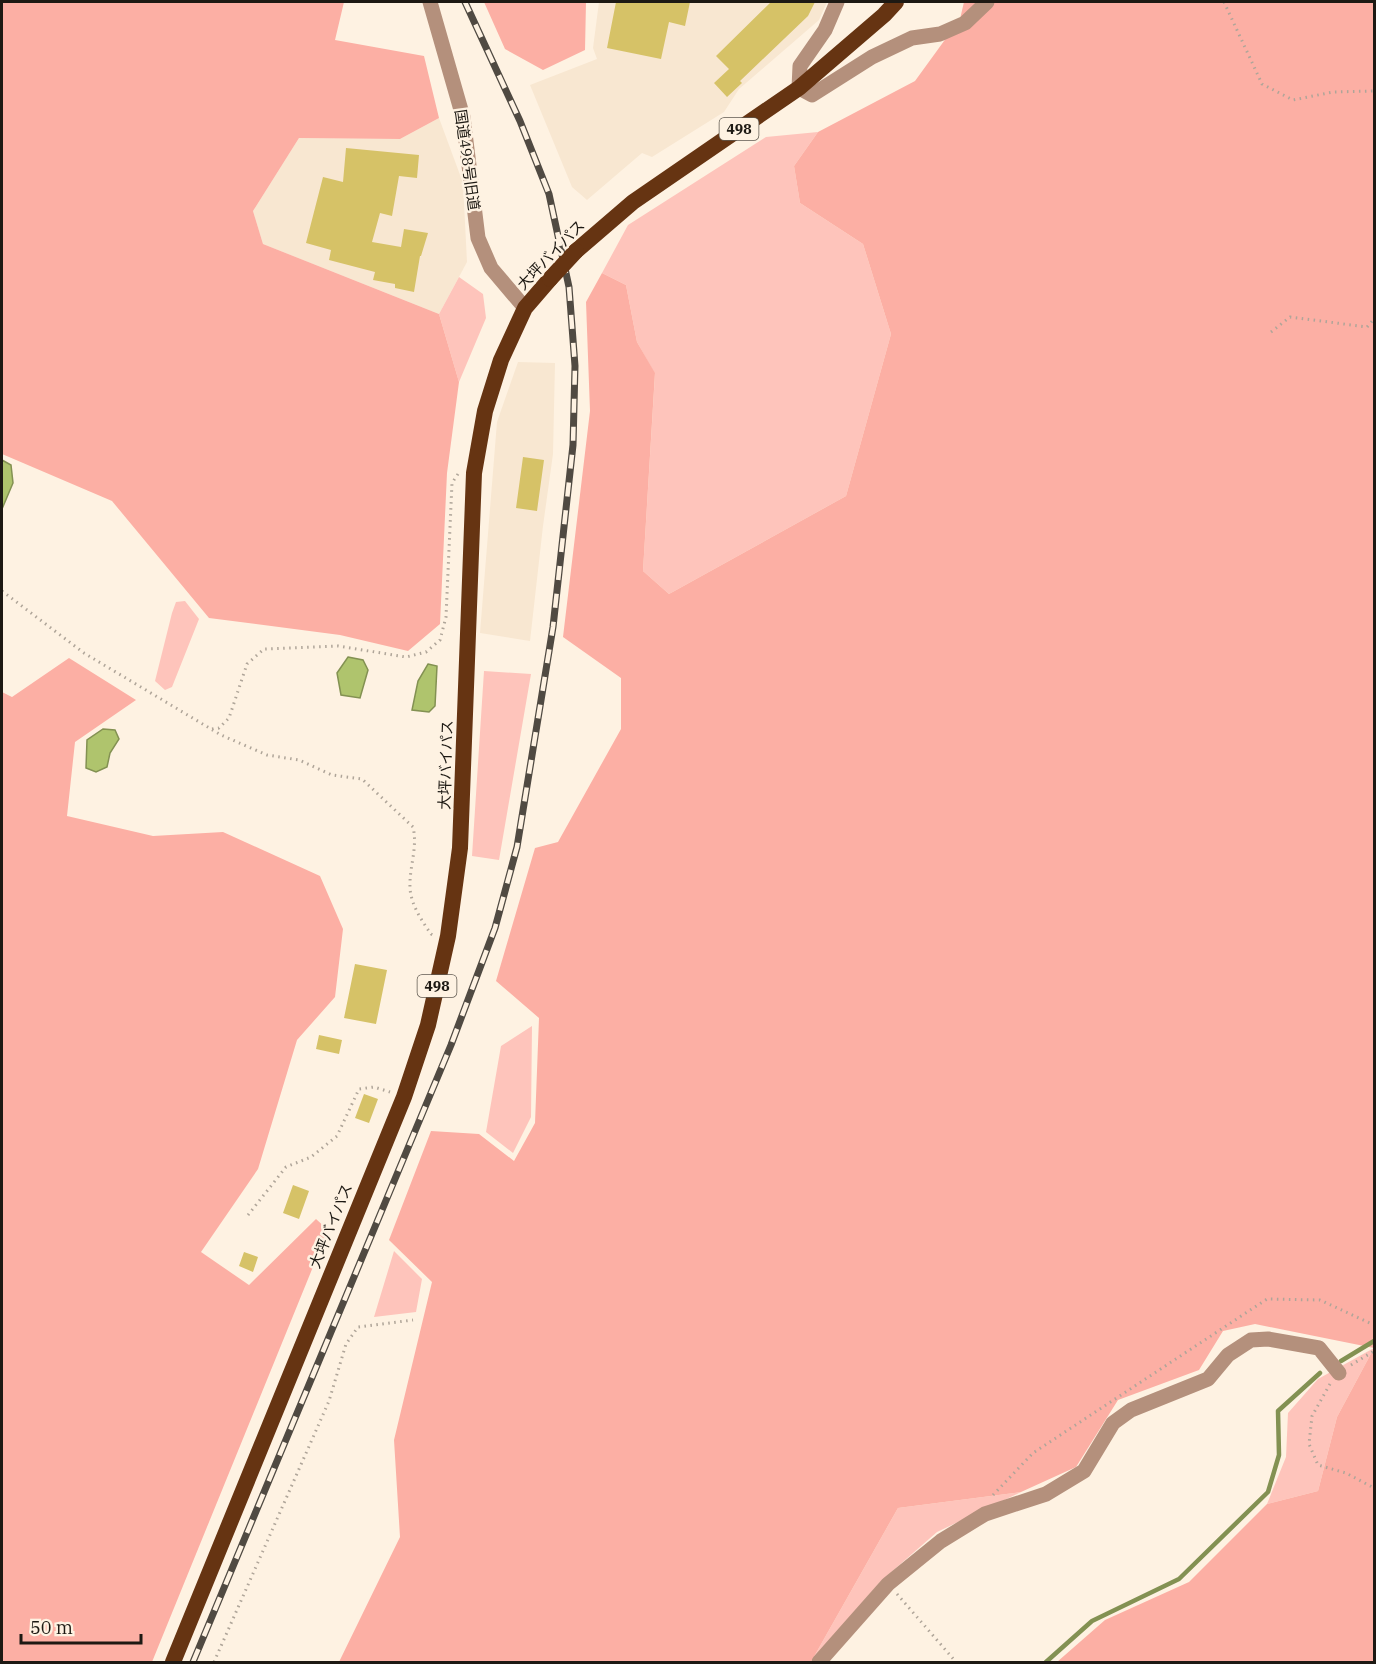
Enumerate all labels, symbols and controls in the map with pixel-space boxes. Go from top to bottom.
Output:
street label: 国道498号旧道 [451,108,484,212]
road number: 498 [720,118,758,140]
street label: 大坪バイパス [513,216,589,294]
street label: 大坪バイパス [434,720,457,810]
road number: 498 [418,975,456,997]
street label: 大坪バイパス [305,1181,356,1271]
scale bar [21,1607,141,1645]
text: 50 m [30,1616,73,1639]

